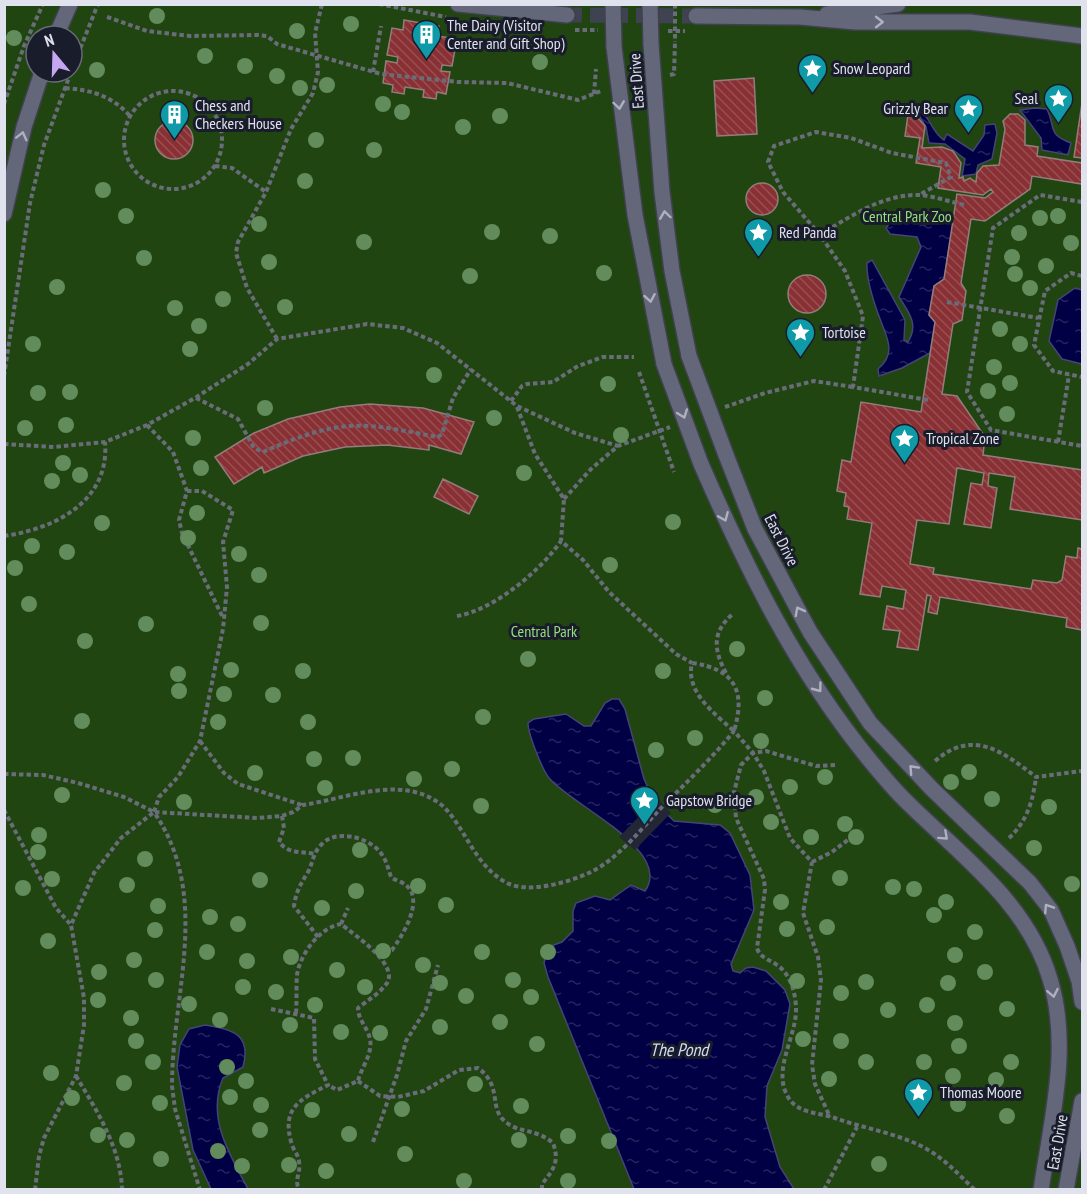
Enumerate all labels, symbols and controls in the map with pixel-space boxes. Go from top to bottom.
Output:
place label: The Dairy (Visitor Center and Gift Shop) [447,15,565,53]
one-way arrow [875,16,884,28]
building icon: The Dairy (Visitor Center and Gift Shop) [410,18,442,60]
north arrow [24,24,84,84]
text: N [42,29,56,51]
place icon: Snow Leopard [796,52,828,94]
street label: East Drive [624,53,648,109]
place label: Snow Leopard [833,58,910,78]
place icon: Seal [1043,82,1075,124]
place label: Seal [1014,88,1038,108]
place icon: Grizzly Bear [953,92,985,134]
place label: Chess and Checkers House [195,95,282,133]
building icon: Chess and Checkers House [158,98,190,140]
place label: Grizzly Bear [883,98,949,118]
one-way arrow [613,100,625,110]
one-way arrow [15,131,28,141]
park label: Central Park Zoo [862,206,952,226]
one-way arrow [659,211,671,220]
place icon: Red Panda [742,216,774,258]
place label: Red Panda [779,222,837,242]
one-way arrow [643,292,656,302]
place icon: Tortoise [785,316,817,358]
place label: Tortoise [822,322,866,342]
one-way arrow [675,408,688,419]
place icon: Tropical Zone [889,422,921,464]
place label: Tropical Zone [926,428,999,448]
one-way arrow [717,511,729,522]
street label: East Drive [760,511,804,569]
one-way arrow [795,607,806,617]
park label: Central Park [511,621,578,641]
one-way arrow [810,682,821,693]
one-way arrow [909,765,920,775]
place icon: Gapstow Bridge [629,784,661,826]
place label: Gapstow Bridge [666,790,752,810]
one-way arrow [937,829,948,840]
one-way arrow [1045,904,1056,915]
one-way arrow [1046,988,1059,998]
water label: The Pond [650,1038,710,1061]
place icon: Thomas Moore [903,1076,935,1118]
place label: Thomas Moore [940,1082,1022,1102]
street label: East Drive [1042,1113,1072,1171]

